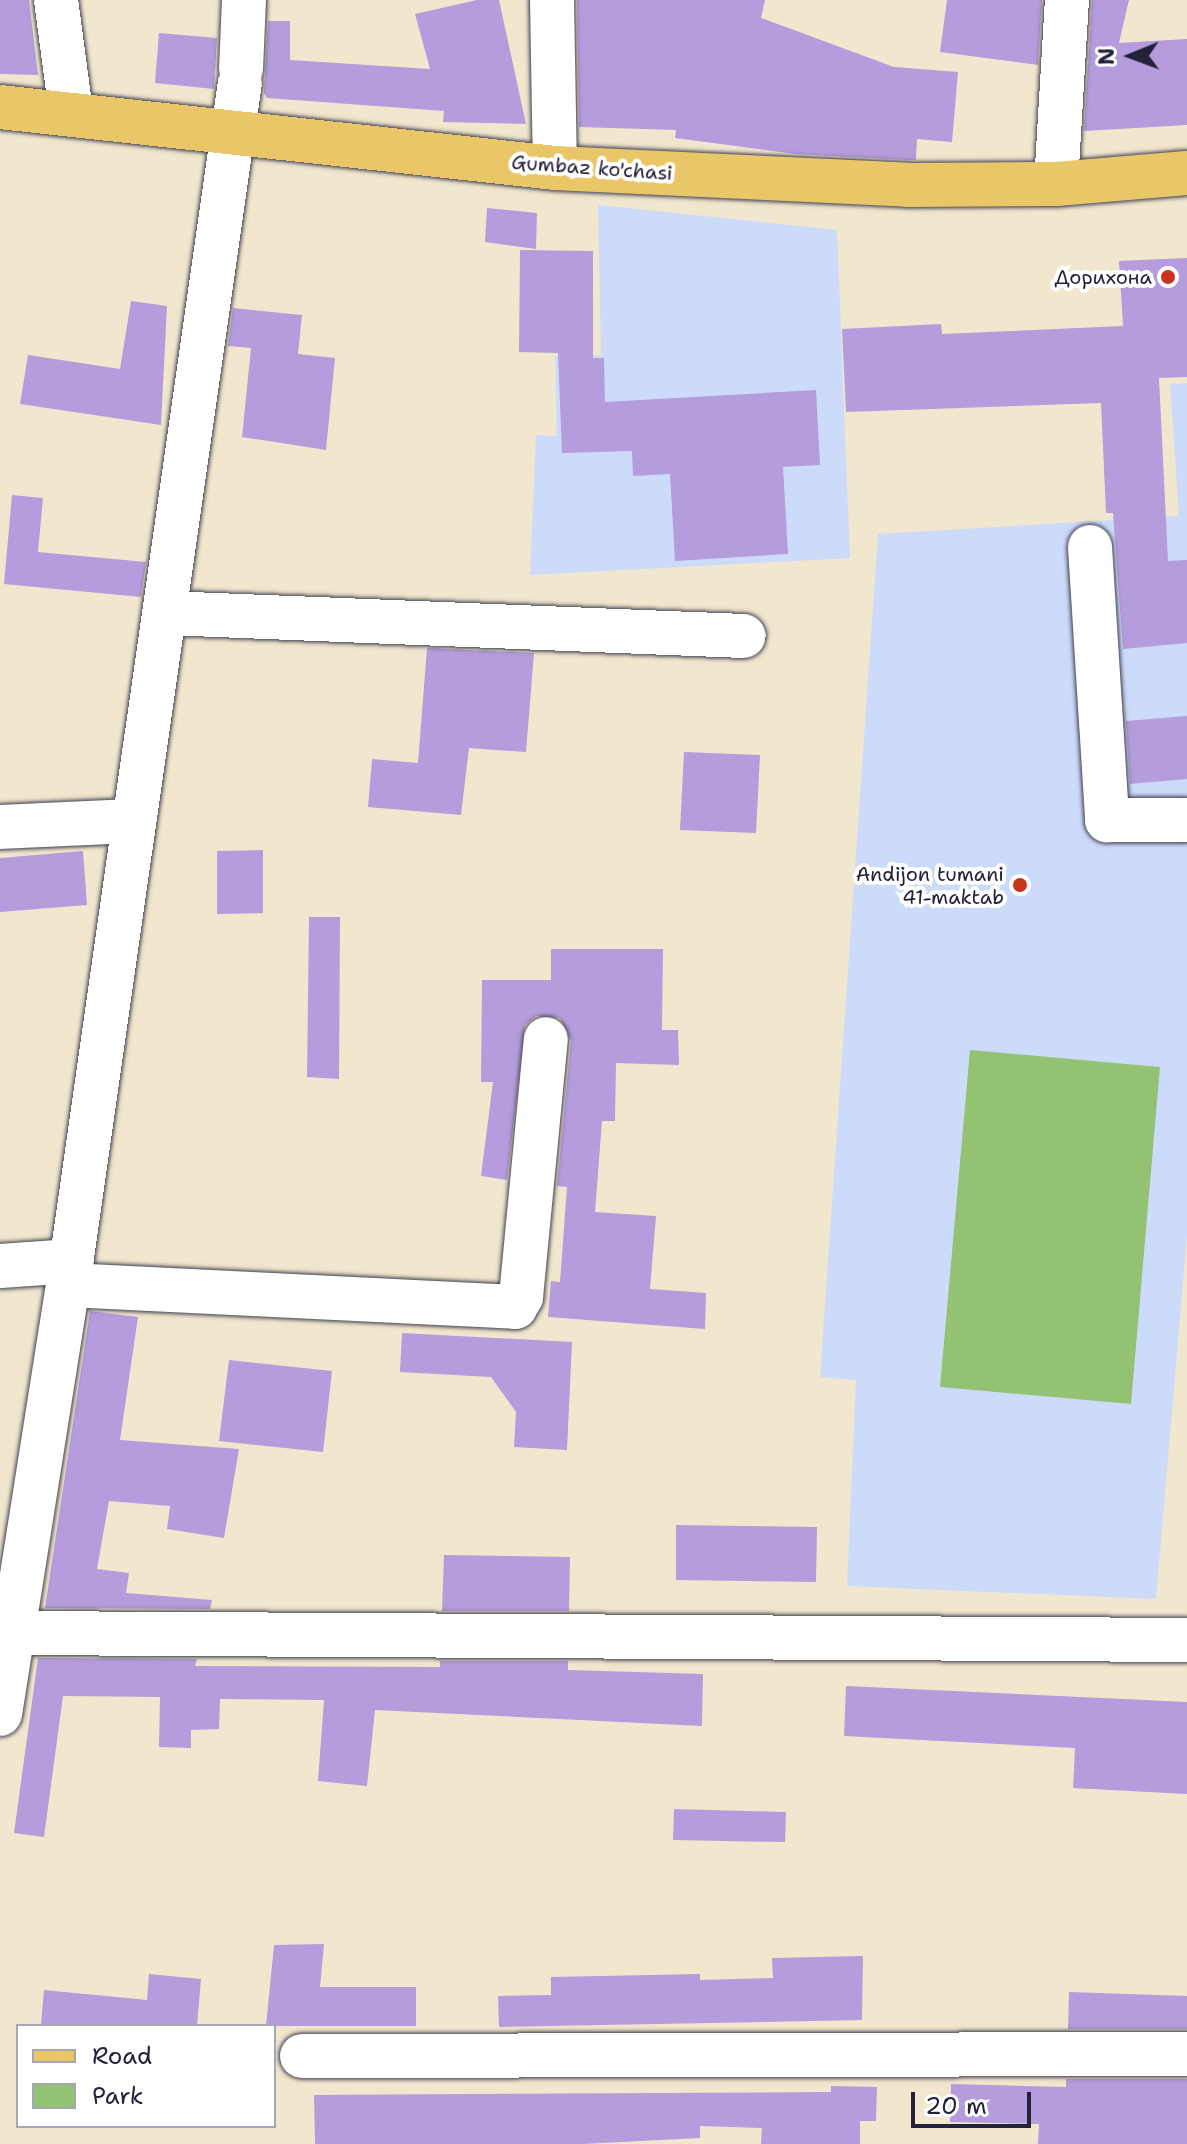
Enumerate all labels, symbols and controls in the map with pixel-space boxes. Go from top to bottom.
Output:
north arrow [1091,16,1171,96]
text: N [1092,47,1121,65]
street label: Gumbaz ko'chasi [511,150,673,186]
place label: Дорихона [1055,265,1152,289]
marker: Дорихона [1159,268,1177,286]
place label: Andijon tumani 41-maktab [856,862,1004,909]
marker: Andijon tumani 41-maktab [1011,876,1029,894]
legend [16,2024,276,2128]
text: Road [92,2040,152,2072]
scale bar [915,2076,1035,2126]
text: Park [92,2080,144,2112]
text: 20 m [925,2090,987,2122]

